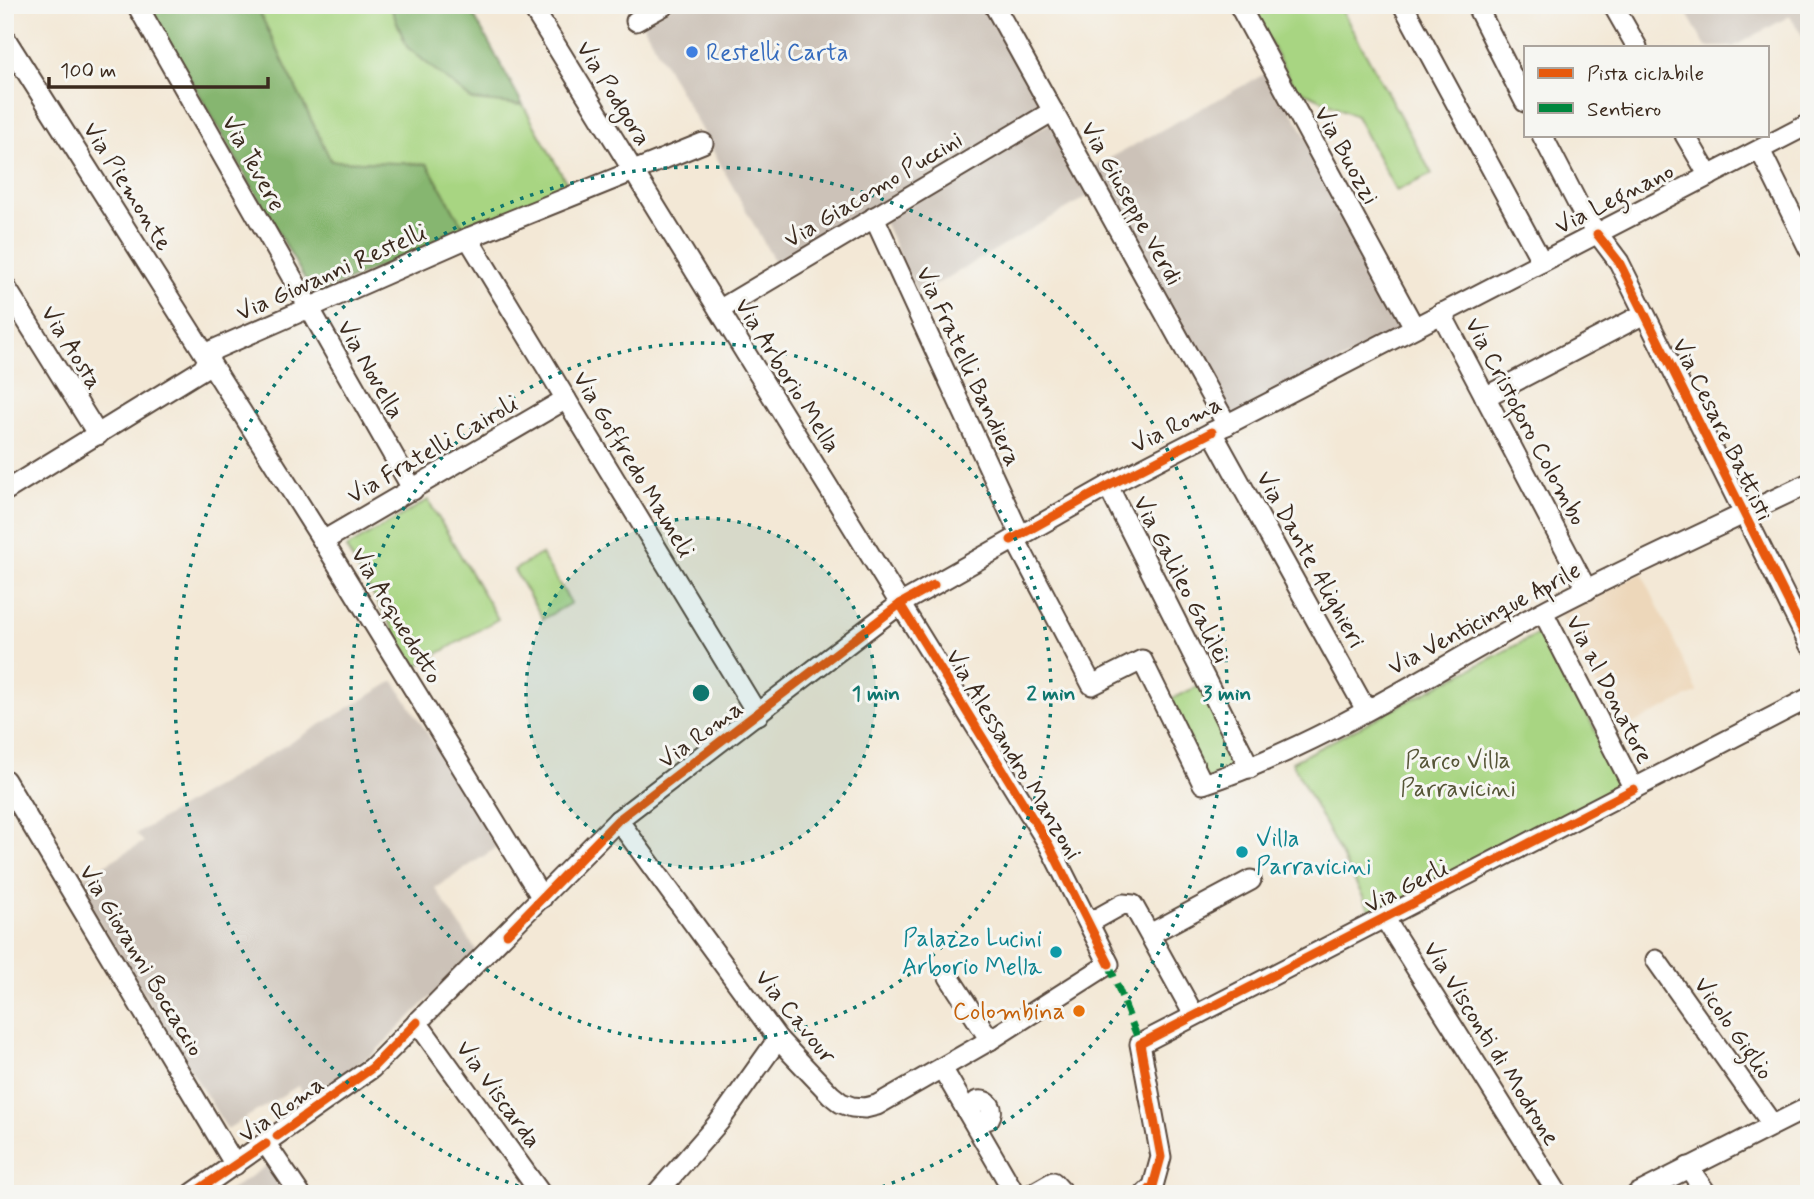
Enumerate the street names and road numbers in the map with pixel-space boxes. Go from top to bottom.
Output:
street label: Via Podgora [566,35,657,153]
street label: Via Buozzi [1306,101,1385,211]
street label: Via Tevere [214,110,292,217]
street label: Via Piemonte [75,116,179,257]
street label: Via Giuseppe Verdi [1073,116,1189,291]
street label: Via Giacomo Puccini [779,125,969,256]
street label: Via Legnano [1550,156,1681,245]
street label: Via Giovanni Restelli [231,217,432,329]
street label: Via Fratelli Bandiera [908,262,1028,472]
street label: Via Arborio Mella [727,292,847,459]
street label: Via Aosta [33,300,109,396]
street label: Via Cristoforo Colombo [1455,312,1593,532]
street label: Via Novella [329,315,410,425]
street label: Via Cesare Battisti [1664,333,1779,526]
street label: Via Goffredo Mameli [565,366,701,564]
street label: Via Fratelli Cairoli [342,389,524,512]
street label: Via Roma [1126,389,1227,461]
street label: Via Dante Alighieri [1248,466,1371,654]
street label: Via Galileo Galilei [1125,491,1236,669]
street label: Via Acquedotto [343,542,449,690]
street label: Via Venticinque Aprile [1383,555,1588,686]
street label: Via al Donatore [1558,610,1660,770]
street label: Via Alessandro Manzoni [937,644,1088,866]
street label: Via Roma [652,694,750,776]
street label: Via Gerli [1359,853,1454,922]
street label: Via Giovanni Boccaccio [71,859,210,1062]
street label: Via Visconti di Modrone [1415,936,1566,1152]
street label: Via Cavour [747,963,843,1071]
street label: Vicolo Giglio [1683,971,1780,1088]
street label: Via Viscarda [448,1035,547,1155]
street label: Via Roma [233,1070,331,1151]

